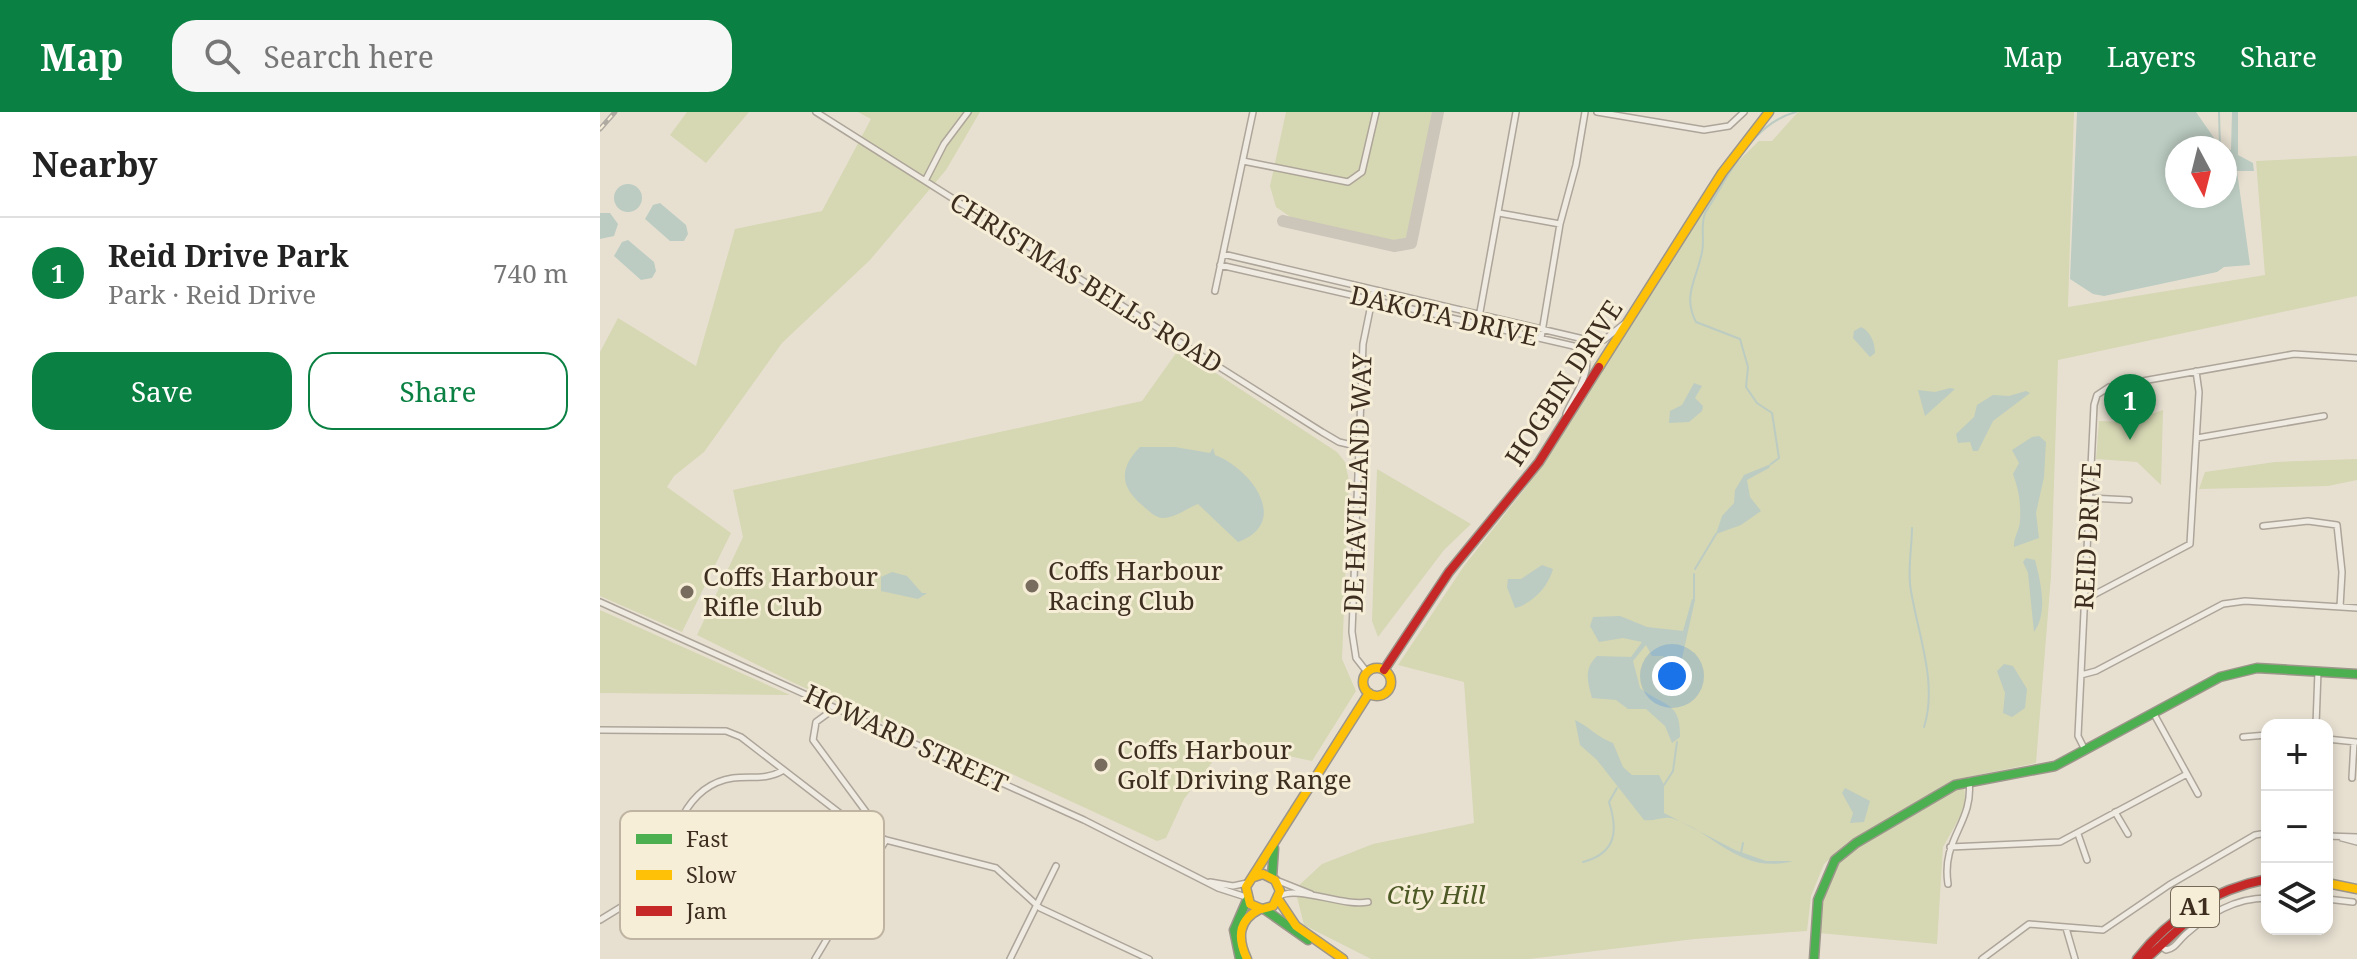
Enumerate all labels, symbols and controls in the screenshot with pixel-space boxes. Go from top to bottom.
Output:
search box [172,20,732,92]
text: Map [40,30,124,82]
icon: search [200,34,244,78]
text: Search here [264,36,434,77]
text: Map [2004,37,2063,75]
text: Layers [2107,37,2196,75]
text: Share [2240,37,2317,75]
north arrow [2165,136,2237,208]
text: Nearby [32,141,158,187]
street label: CHRISTMAS BELLS ROAD [943,183,1230,381]
text: Reid Drive Park [108,235,349,276]
text: 1 [51,255,65,291]
text: 740 m [493,255,568,291]
text: Park · Reid Drive [108,276,316,312]
street label: DAKOTA DRIVE [1347,276,1542,354]
street label: HOGBIN DRIVE [1496,293,1630,472]
button: Save [32,352,292,430]
button: Share [308,352,568,430]
street label: DE HAVILLAND WAY [1334,352,1380,614]
pin: 1 [2104,374,2156,440]
street label: REID DRIVE [2065,461,2109,611]
place label: Coffs Harbour Racing Club [1048,552,1223,618]
place label: Coffs Harbour Rifle Club [703,558,878,624]
marker: Coffs Harbour Racing Club [1023,577,1041,595]
marker: Coffs Harbour Rifle Club [678,583,696,601]
your location [1652,656,1692,696]
street label: HOWARD STREET [799,675,1014,801]
map controls [2261,719,2333,935]
button: + [2261,719,2333,791]
place label: Coffs Harbour Golf Driving Range [1117,731,1352,797]
marker: Coffs Harbour Golf Driving Range [1092,756,1110,774]
button: − [2261,791,2333,863]
legend [620,811,884,939]
text: Fast [686,823,728,853]
text: Slow [686,859,736,889]
button: layers [2261,863,2333,935]
park label: City Hill [1387,876,1485,912]
road number: A1 [2171,887,2219,927]
text: Jam [685,895,727,925]

